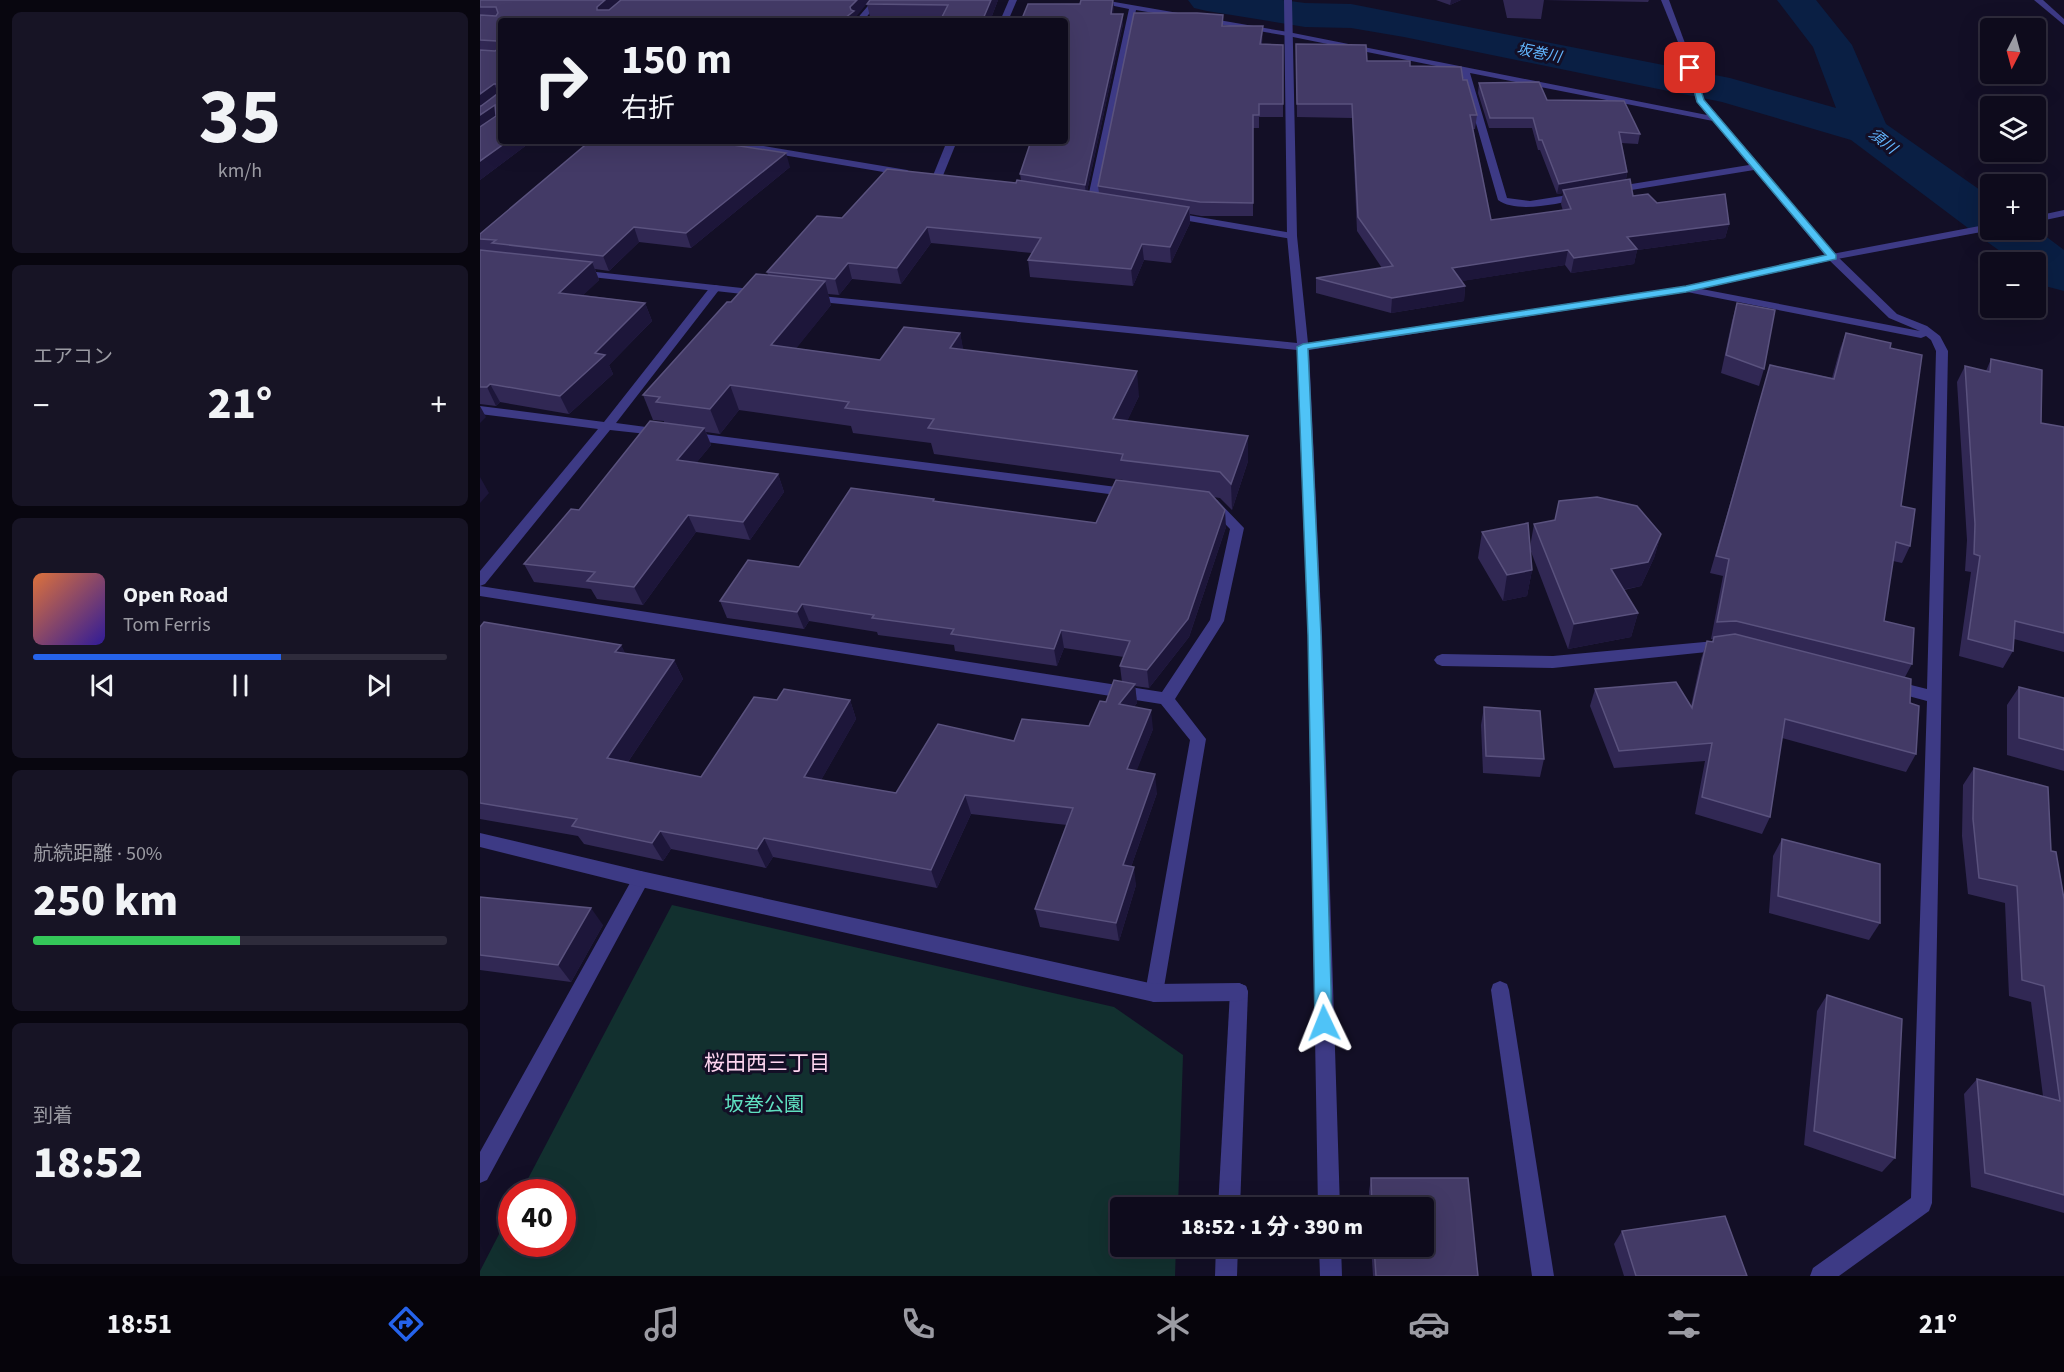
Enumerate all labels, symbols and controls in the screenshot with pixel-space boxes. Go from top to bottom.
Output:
north arrow [1980,18,2046,84]
map controls [1980,18,2046,318]
text: 150 m [621,30,732,90]
water label: 坂巻川 [1515,39,1565,68]
icon: right [522,42,600,120]
pin [1664,42,1715,93]
icon: arrive [1673,51,1706,84]
text: 35 [199,62,281,173]
text: 右折 [621,89,675,128]
button: layers [1980,96,2046,162]
water label: 須川 [1864,124,1903,160]
text: km/h [218,157,262,185]
button: + [1980,174,2046,240]
button: − [1980,252,2046,318]
text: エアコン [33,343,113,371]
text: 21° [208,372,272,436]
text: − [33,382,49,429]
text: + [431,382,447,429]
text: Open Road [123,579,228,611]
text: Tom Ferris [123,611,211,639]
icon: previous [86,669,119,702]
icon: pause [224,669,257,702]
icon: next [362,669,395,702]
text: 航続距離 · 50% [33,840,162,868]
text: 250 km [33,869,178,933]
position arrow [1292,991,1356,1055]
district label: 桜田西三丁目 [704,1048,830,1078]
park label: 坂巻公園 [724,1091,804,1119]
text: 到着 [33,1102,73,1130]
text: 18:52 [33,1131,143,1195]
speed limit sign: 40 [498,1179,576,1257]
text: 18:52 · 1 分 · 390 m [1181,1211,1363,1243]
icon: directions [385,1303,427,1345]
icon: music [641,1303,683,1345]
icon: phone [897,1303,939,1345]
icon: climate [1152,1303,1194,1345]
icon: car [1408,1303,1450,1345]
icon: filters [1663,1303,1705,1345]
text: 18:51 [107,1305,172,1344]
text: 21° [1919,1305,1957,1344]

